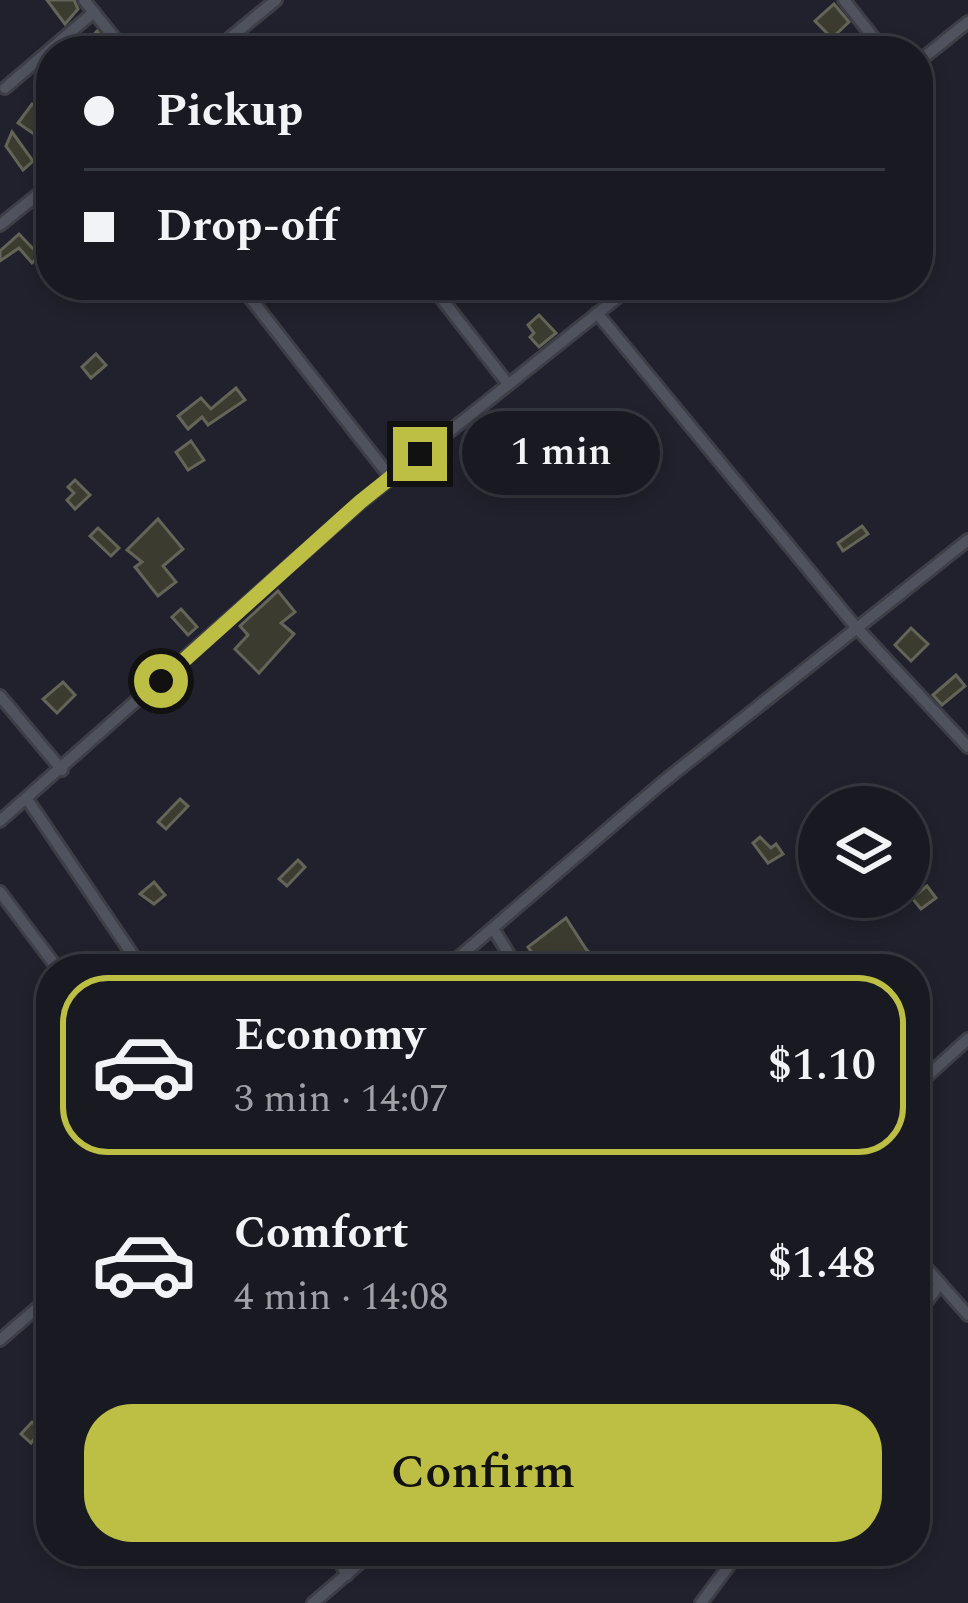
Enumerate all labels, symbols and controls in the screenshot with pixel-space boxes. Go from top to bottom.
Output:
text: Pickup [156,77,303,146]
text: Drop-off [156,192,338,261]
callout: 1 min [462,412,660,496]
text: 1 min [510,423,612,482]
route end [393,427,447,481]
route start [134,654,188,708]
map controls [798,786,930,918]
button: layers [798,786,930,918]
text: Economy [234,1001,425,1070]
icon: car [90,1011,198,1119]
text: $1.10 [768,1031,876,1100]
text: 3 min · 14:07 [234,1070,449,1129]
text: Comfort [234,1199,409,1268]
icon: car [90,1209,198,1317]
text: $1.48 [768,1229,876,1298]
text: 4 min · 14:08 [234,1268,449,1327]
button: Confirm [84,1404,882,1542]

